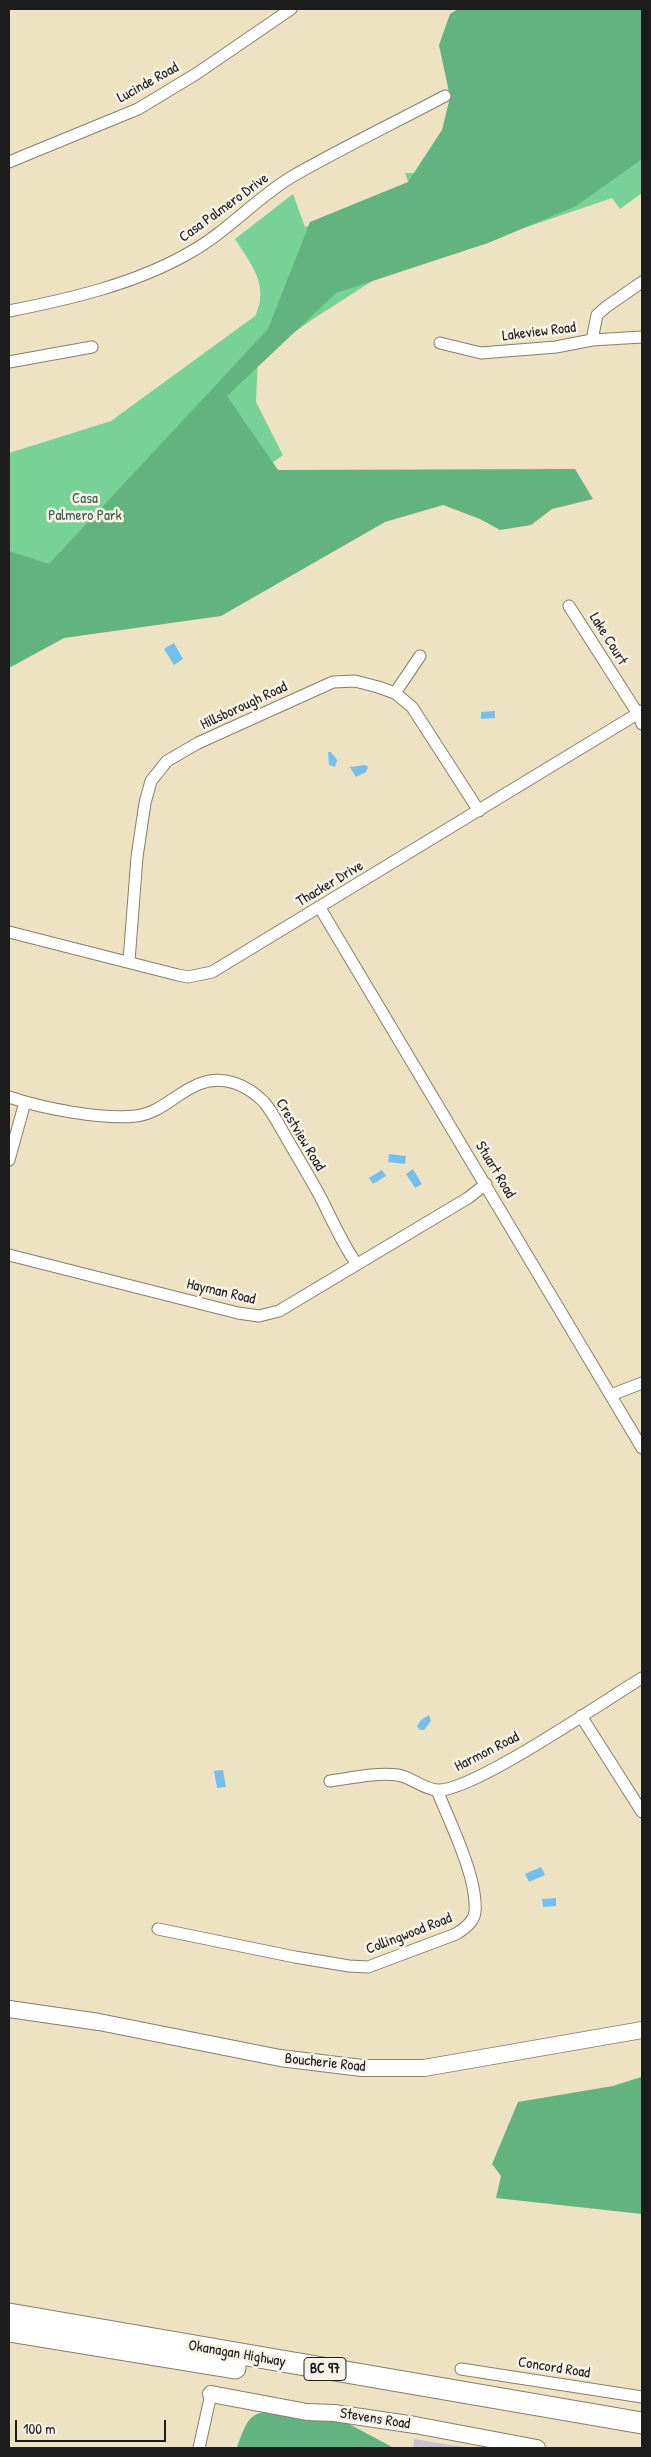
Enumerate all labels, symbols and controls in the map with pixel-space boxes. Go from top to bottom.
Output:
street label: Lucinde Road [114,59,182,107]
street label: Casa Palmero Drive [176,170,272,246]
street label: Lakeview Road [501,319,577,345]
park label: Casa Palmero Park [48,490,122,525]
street label: Lake Court [585,610,631,668]
street label: Hillsborough Road [198,678,290,734]
street label: Thacker Drive [293,857,367,911]
street label: Crestview Road [271,1096,329,1174]
street label: Stuart Road [471,1138,519,1202]
street label: Hayman Road [185,1275,257,1309]
street label: Harmon Road [452,1728,522,1776]
street label: Collingwood Road [364,1909,454,1959]
street label: Boucherie Road [284,2050,366,2076]
street label: Okanagan Highway [187,2337,287,2371]
street label: Concord Road [517,2353,591,2383]
road number: BC 97 [304,2358,346,2380]
street label: Stevens Road [339,2405,411,2433]
scale bar [18,2410,169,2442]
text: 100 m [23,2418,56,2439]

